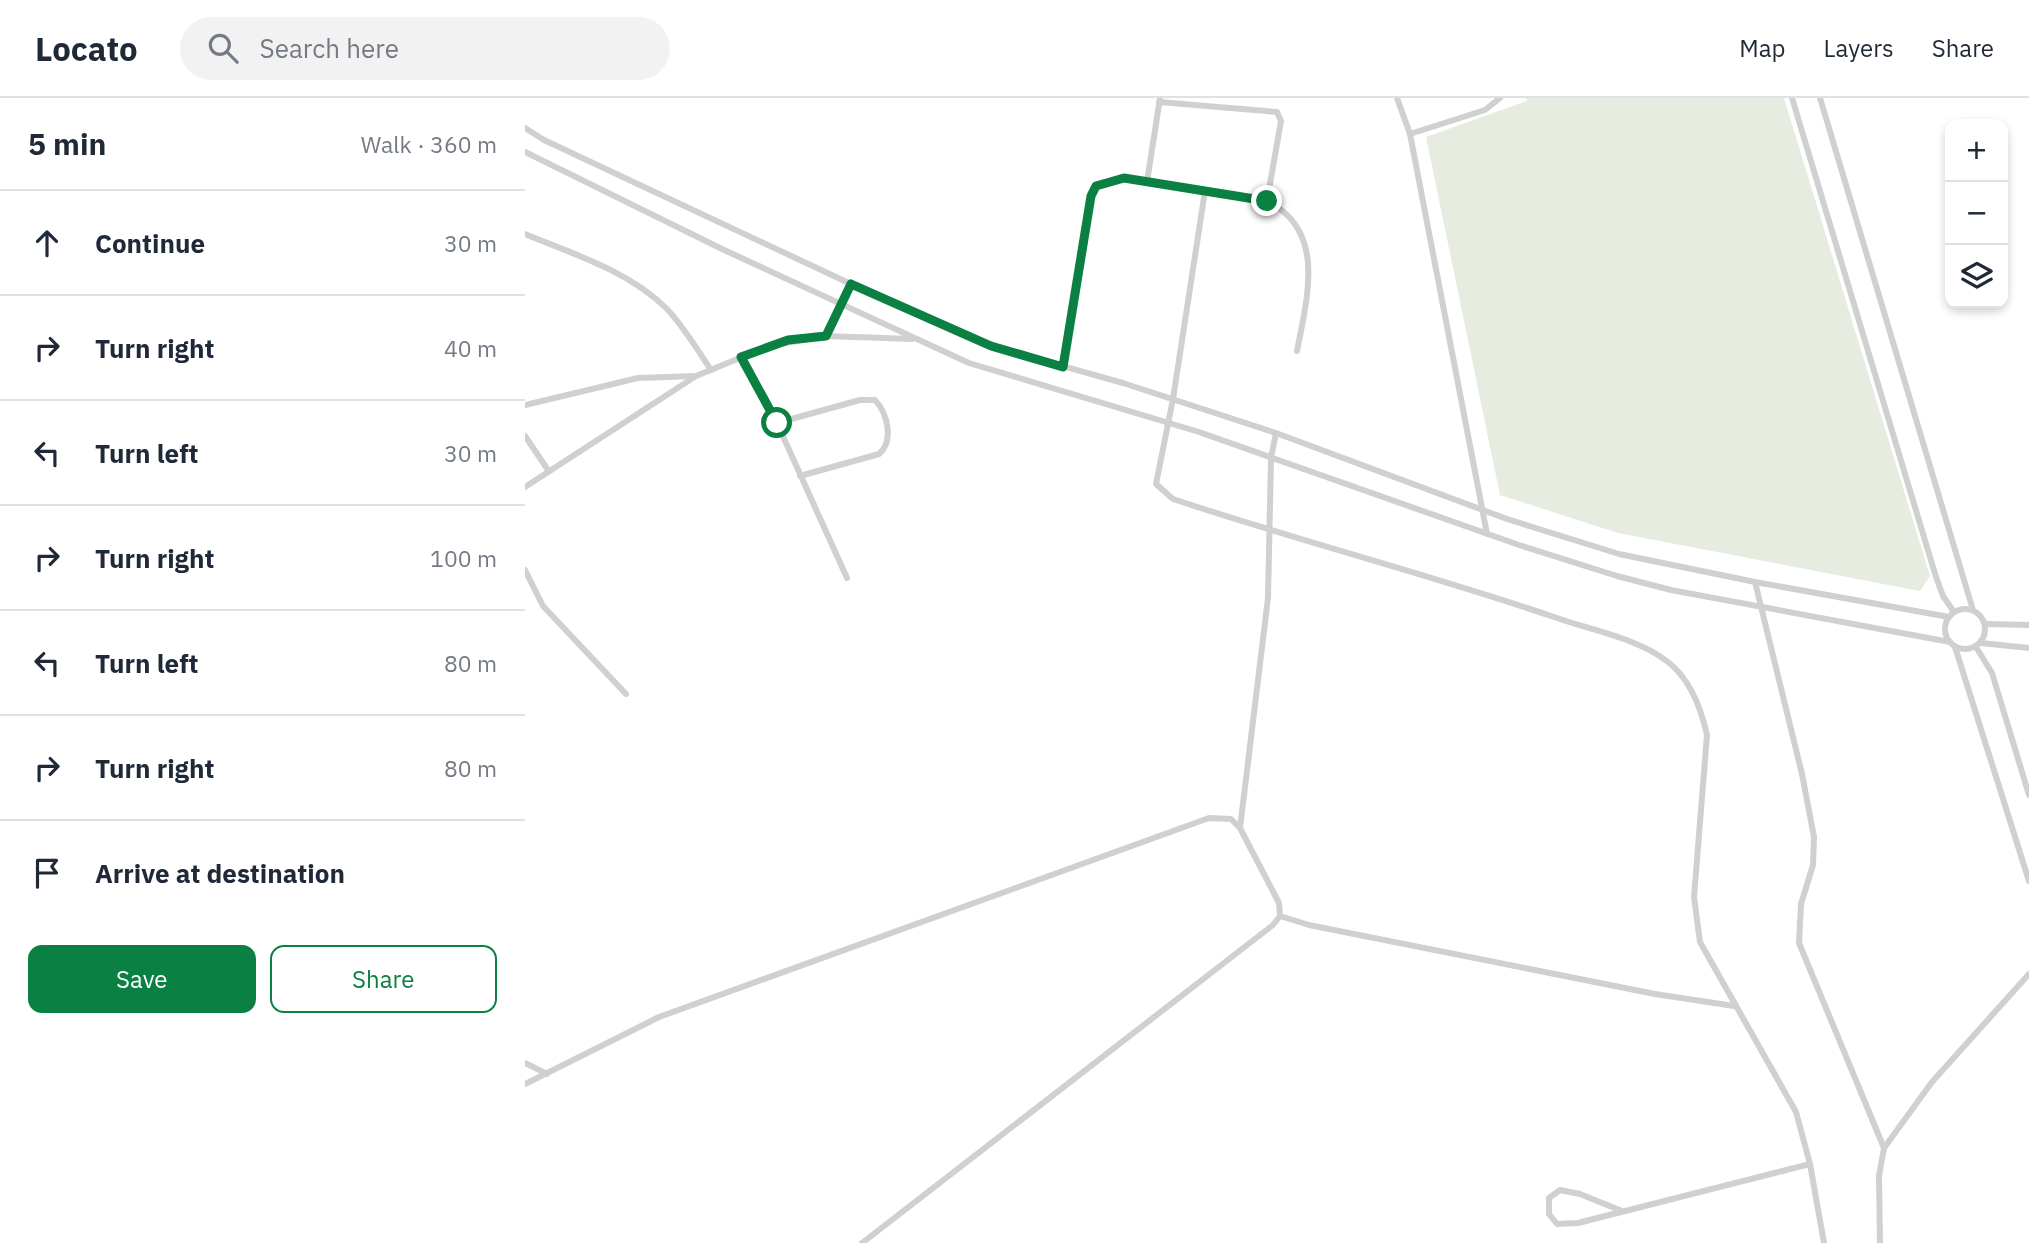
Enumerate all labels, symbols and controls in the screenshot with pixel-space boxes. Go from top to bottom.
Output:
search box [180,17,670,80]
text: Locato [35,27,138,70]
icon: search [204,29,242,67]
text: Search here [260,31,399,65]
text: Map [1739,32,1786,64]
text: Layers [1824,32,1894,64]
text: Share [1932,32,1994,64]
map controls [1945,119,2008,308]
button: + [1945,119,2008,182]
text: 5 min [28,124,106,163]
text: Walk · 360 m [361,129,497,159]
button: − [1945,182,2008,245]
route end [1251,185,1282,216]
icon: ahead [28,224,66,262]
text: Continue [95,226,205,260]
text: 30 m [444,228,497,258]
button: layers [1945,245,2008,308]
icon: right [28,329,66,367]
text: Turn right [95,331,214,365]
text: 40 m [444,333,497,363]
route start [761,407,792,438]
icon: left [28,434,66,472]
text: Turn left [95,436,198,470]
text: 30 m [444,438,497,468]
icon: right [28,539,66,577]
text: Turn right [95,541,214,575]
text: 100 m [430,543,497,573]
icon: left [28,644,66,682]
text: Turn left [95,646,198,680]
text: 80 m [444,648,497,678]
icon: right [28,749,66,787]
text: Turn right [95,751,214,785]
text: 80 m [444,753,497,783]
icon: arrive [28,854,66,892]
text: Arrive at destination [95,856,345,890]
button: Save [28,945,256,1013]
button: Share [270,945,497,1013]

